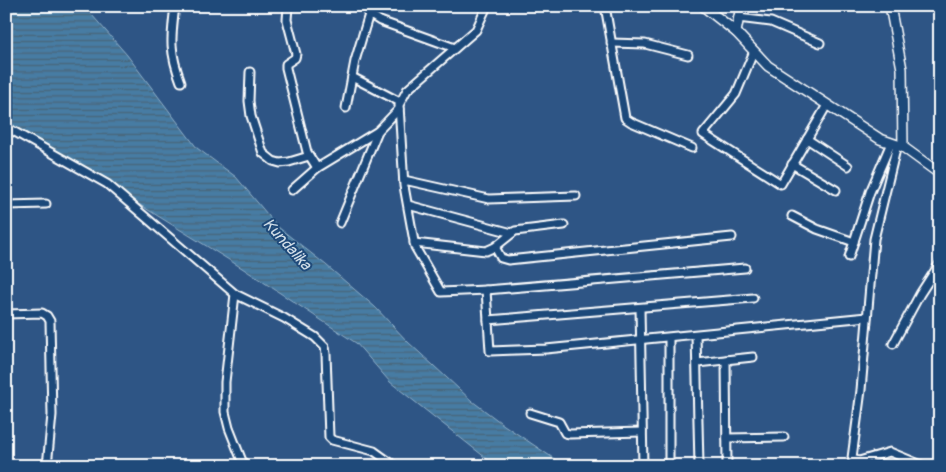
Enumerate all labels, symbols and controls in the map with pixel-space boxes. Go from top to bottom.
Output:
water label: Kundalika [259,214,316,275]

